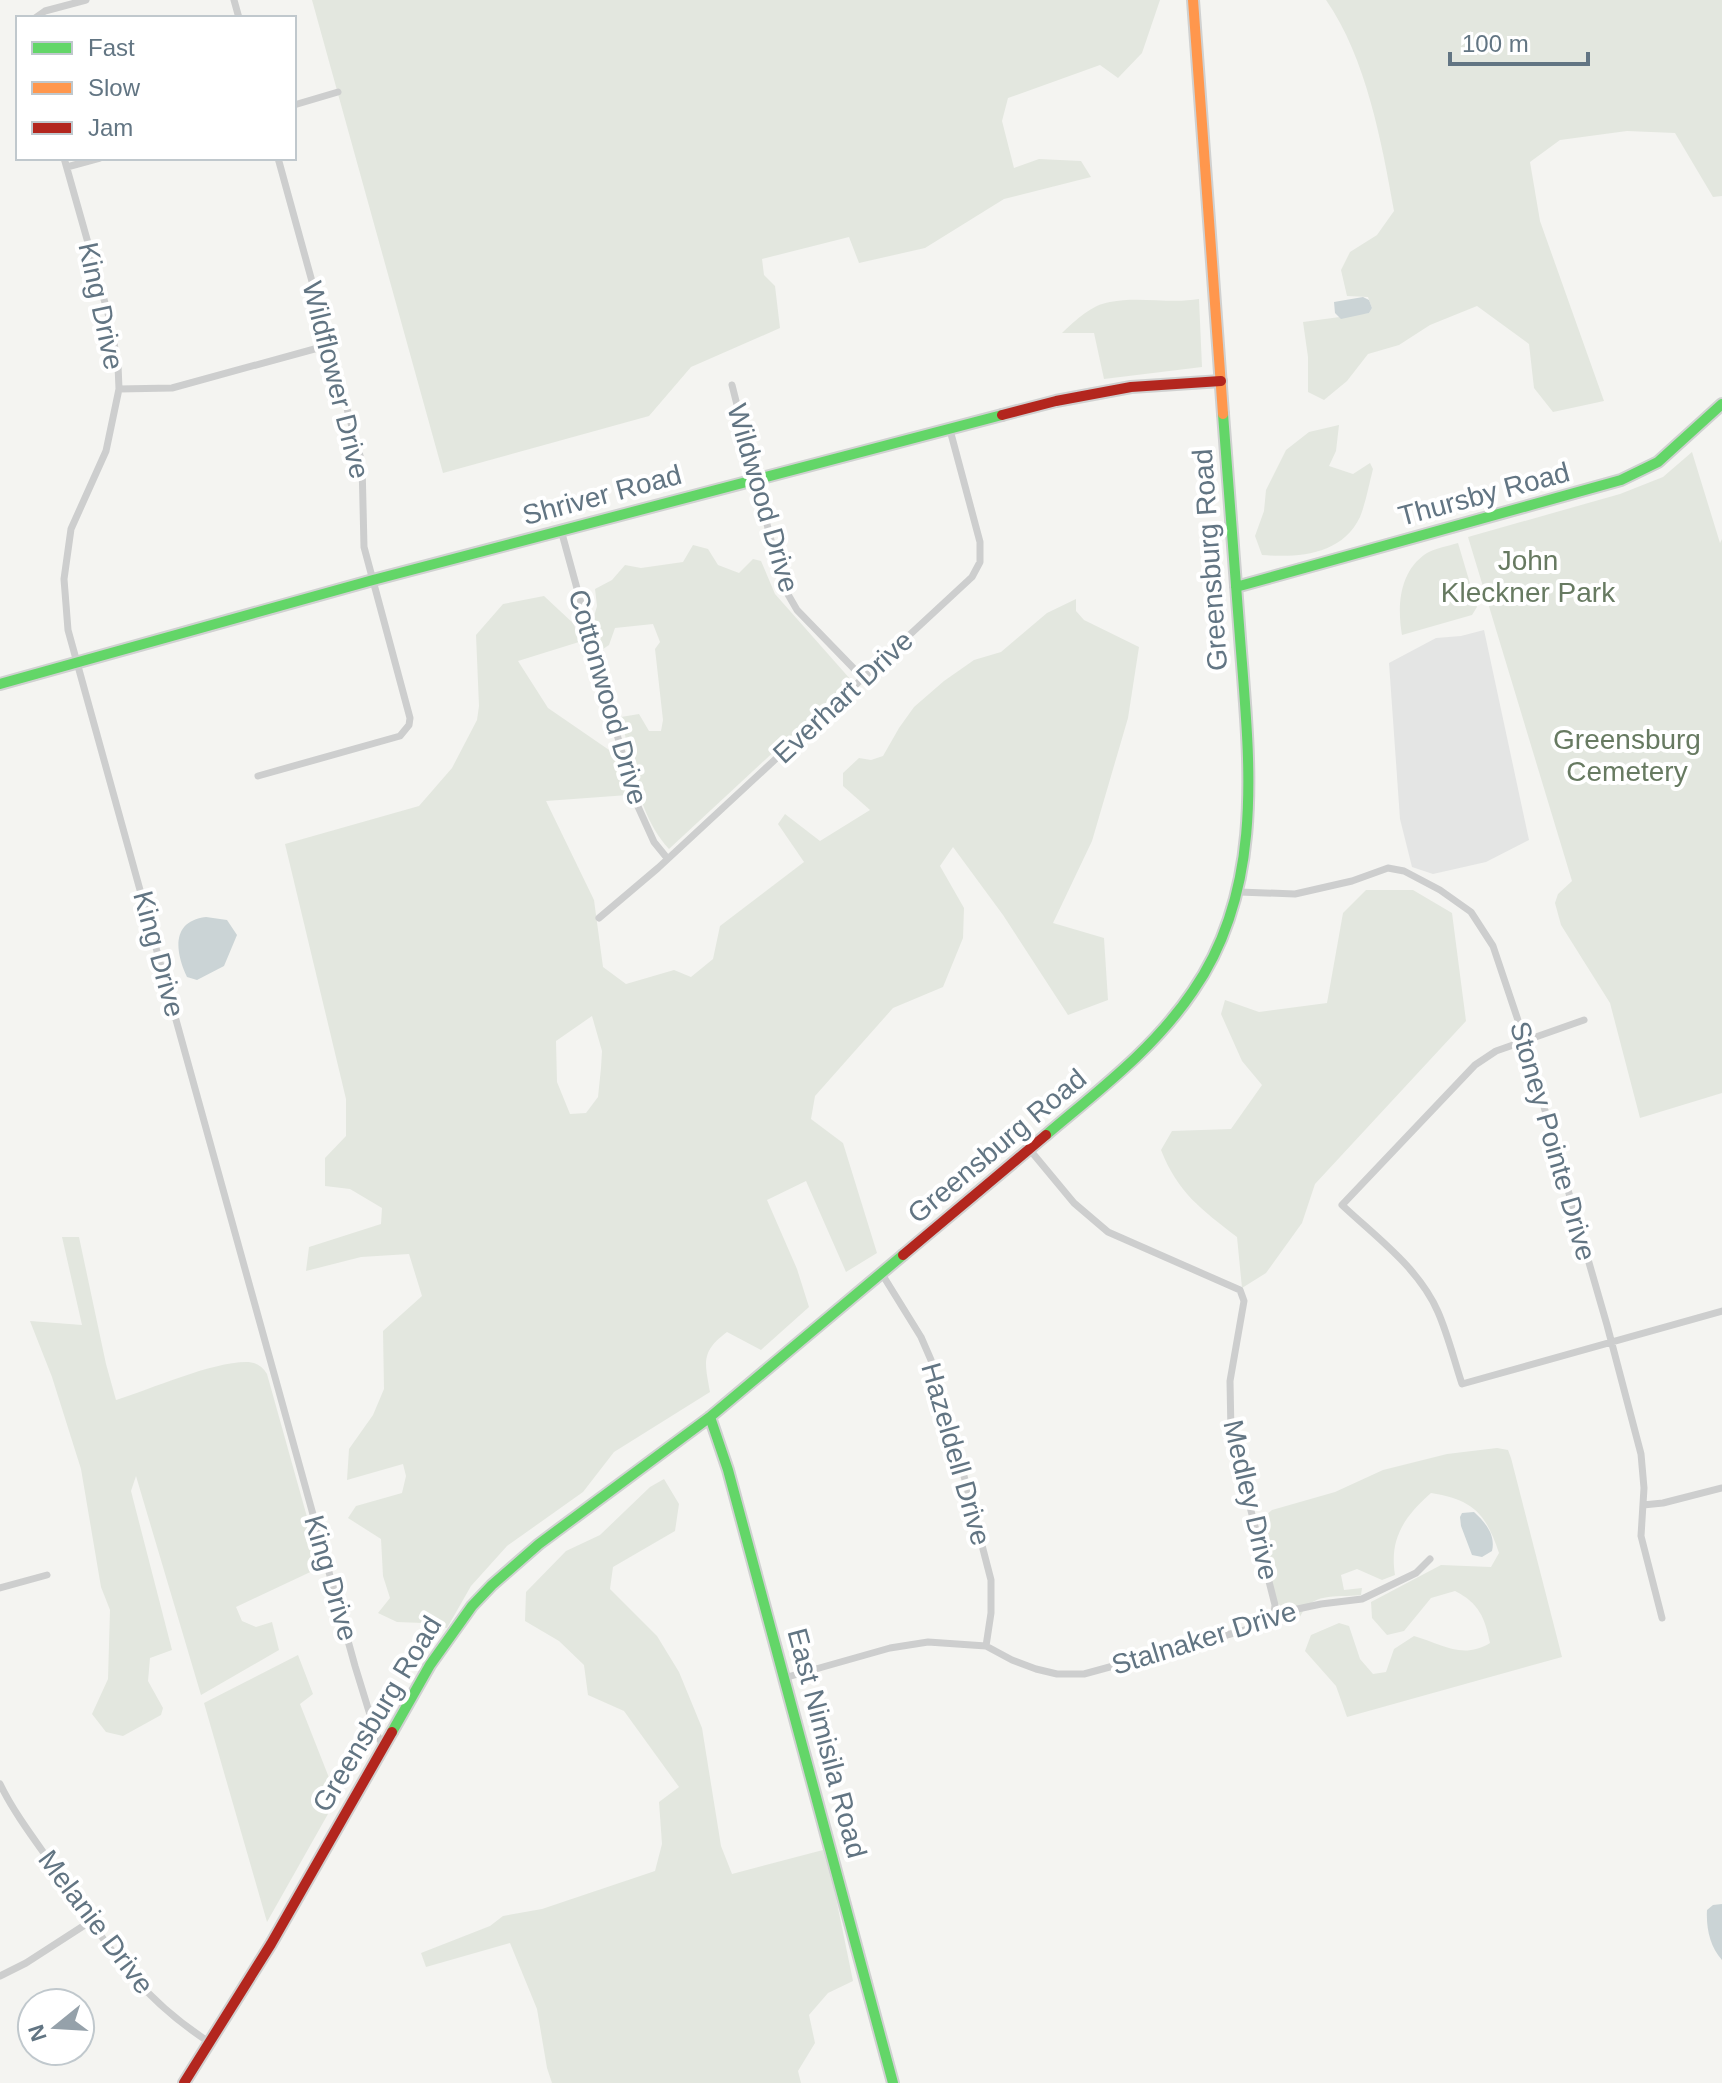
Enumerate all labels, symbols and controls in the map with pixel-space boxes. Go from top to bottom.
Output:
legend [16,16,296,160]
scale bar [1450,16,1588,66]
text: 100 m [1462,30,1529,57]
text: Fast [88,34,135,61]
text: Slow [88,74,141,101]
text: Jam [88,114,133,141]
street label: King Drive [72,240,130,372]
street label: Wildflower Drive [296,278,376,482]
street label: Wildwood Drive [721,400,805,596]
street label: Greensburg Road [1187,448,1233,672]
street label: Thursby Road [1395,456,1573,532]
street label: Shriver Road [519,459,685,531]
park label: John Kleckner Park [1441,545,1616,608]
street label: Cottonwood Drive [562,586,654,808]
street label: Everhart Drive [767,625,919,769]
park label: Greensburg Cemetery [1553,724,1701,787]
street label: King Drive [127,888,191,1020]
street label: Stoney Pointe Drive [1504,1018,1602,1264]
street label: Greensburg Road [902,1063,1092,1229]
street label: Hazeldell Drive [915,1359,997,1549]
street label: Medley Drive [1218,1417,1284,1583]
street label: King Drive [298,1512,364,1644]
street label: Stalnaker Drive [1108,1595,1300,1681]
street label: Greensburg Road [306,1611,448,1817]
street label: East Nimisila Road [781,1625,873,1861]
street label: Melanie Drive [32,1844,160,2000]
north arrow [16,1987,96,2067]
text: N [23,2022,52,2044]

